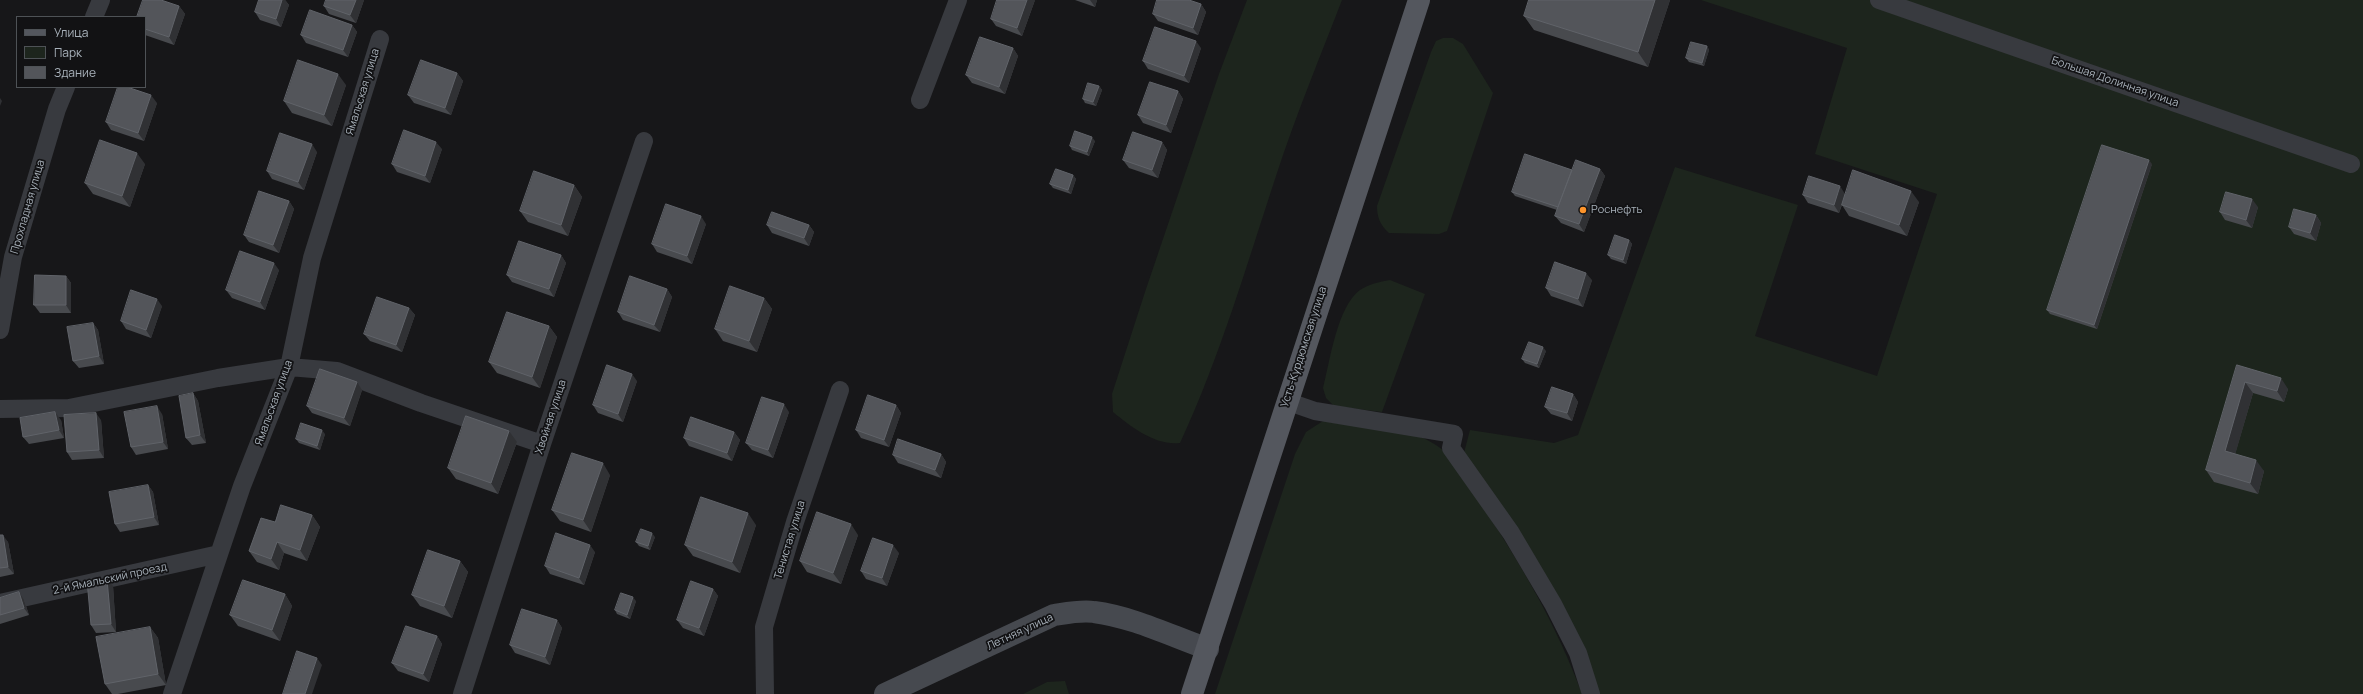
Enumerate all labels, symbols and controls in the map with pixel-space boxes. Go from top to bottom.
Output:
legend [16,16,146,88]
text: Улица [54,24,88,41]
text: Парк [54,44,82,61]
street label: Ямальская улица [344,47,382,137]
street label: Большая Долинная улица [2050,54,2180,110]
text: Здание [54,64,96,81]
street label: Прохладная улица [8,159,48,255]
place label: Роснефть [1591,203,1642,217]
marker: Роснефть [1578,205,1588,215]
street label: Усть-Курдюмская улица [1278,285,1330,409]
street label: Ямальская улица [252,359,296,447]
street label: Хвойная улица [533,378,569,456]
street label: Тенистая улица [772,499,808,581]
street label: 2-й Ямальский проезд [52,560,168,598]
street label: Летняя улица [985,611,1055,653]

